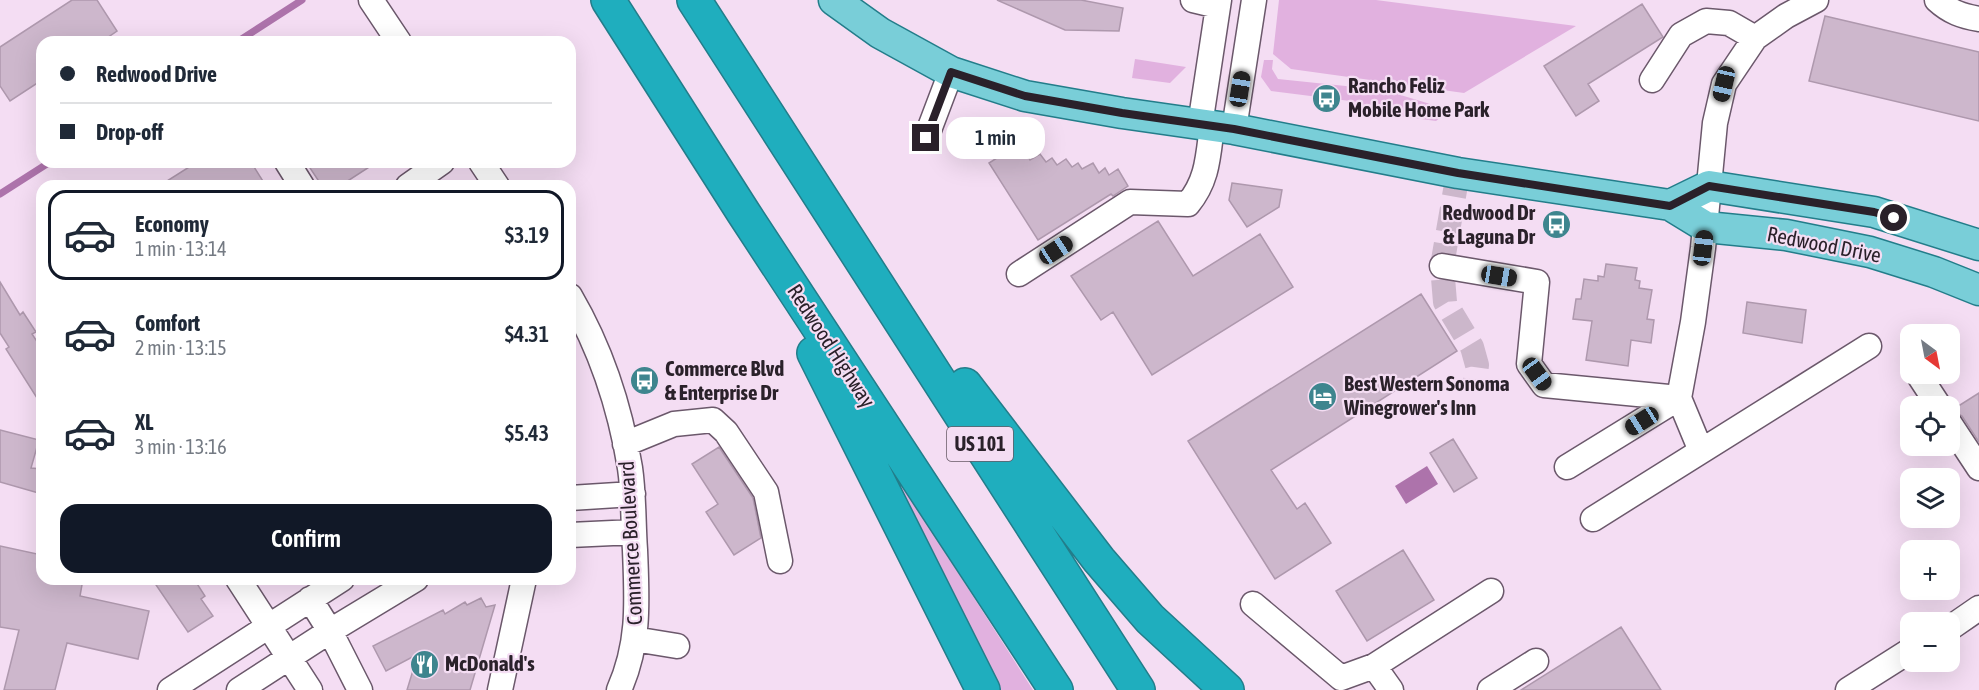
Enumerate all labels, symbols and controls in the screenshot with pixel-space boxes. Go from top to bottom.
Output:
text: Redwood Drive [96,61,217,87]
car [1711,64,1737,104]
car [1228,70,1252,108]
place label: Rancho Feliz Mobile Home Park [1348,73,1490,121]
bus stop icon: Rancho Feliz Mobile Home Park [1311,82,1343,114]
callout: 1 min [947,117,1046,159]
text: Drop-off [96,119,163,145]
route end [912,124,939,151]
text: 1 min [975,126,1016,149]
place label: Redwood Dr & Laguna Dr [1442,200,1536,248]
route start [1880,204,1907,231]
icon: car [63,208,117,262]
bus stop icon: Redwood Dr & Laguna Dr [1540,209,1572,241]
text: Economy [135,211,209,237]
street label: Redwood Drive [1765,221,1883,267]
text: $3.19 [505,222,549,248]
car [1692,229,1714,267]
car [1036,233,1076,267]
text: 1 min · 13:14 [135,237,227,260]
car [1480,264,1518,288]
street label: Redwood Highway [783,279,881,412]
icon: car [63,307,117,361]
text: Comfort [135,310,200,336]
text: $4.31 [505,321,549,347]
north arrow [1900,324,1960,384]
map controls [1900,324,1960,672]
text: 2 min · 13:15 [135,336,227,359]
car [1519,354,1555,394]
place label: Commerce Blvd & Enterprise Dr [665,356,784,404]
bus stop icon: Commerce Blvd & Enterprise Dr [628,365,660,397]
place label: Best Western Sonoma Winegrower's Inn [1343,371,1510,419]
hotel icon: Best Western Sonoma Winegrower's Inn [1307,380,1339,412]
button: locate [1900,396,1960,456]
car [1622,404,1662,438]
icon: car [63,406,117,460]
text: XL [135,409,153,435]
text: $5.43 [505,420,549,446]
road number: US 101 [947,427,1013,461]
text: 3 min · 13:16 [135,435,227,458]
street label: Commerce Boulevard [614,460,646,626]
button: layers [1900,468,1960,528]
button: Confirm [60,504,552,573]
button: + [1900,540,1960,600]
button: − [1900,612,1960,672]
restaurant icon: McDonald's [408,648,440,680]
place label: McDonald's [445,651,535,675]

